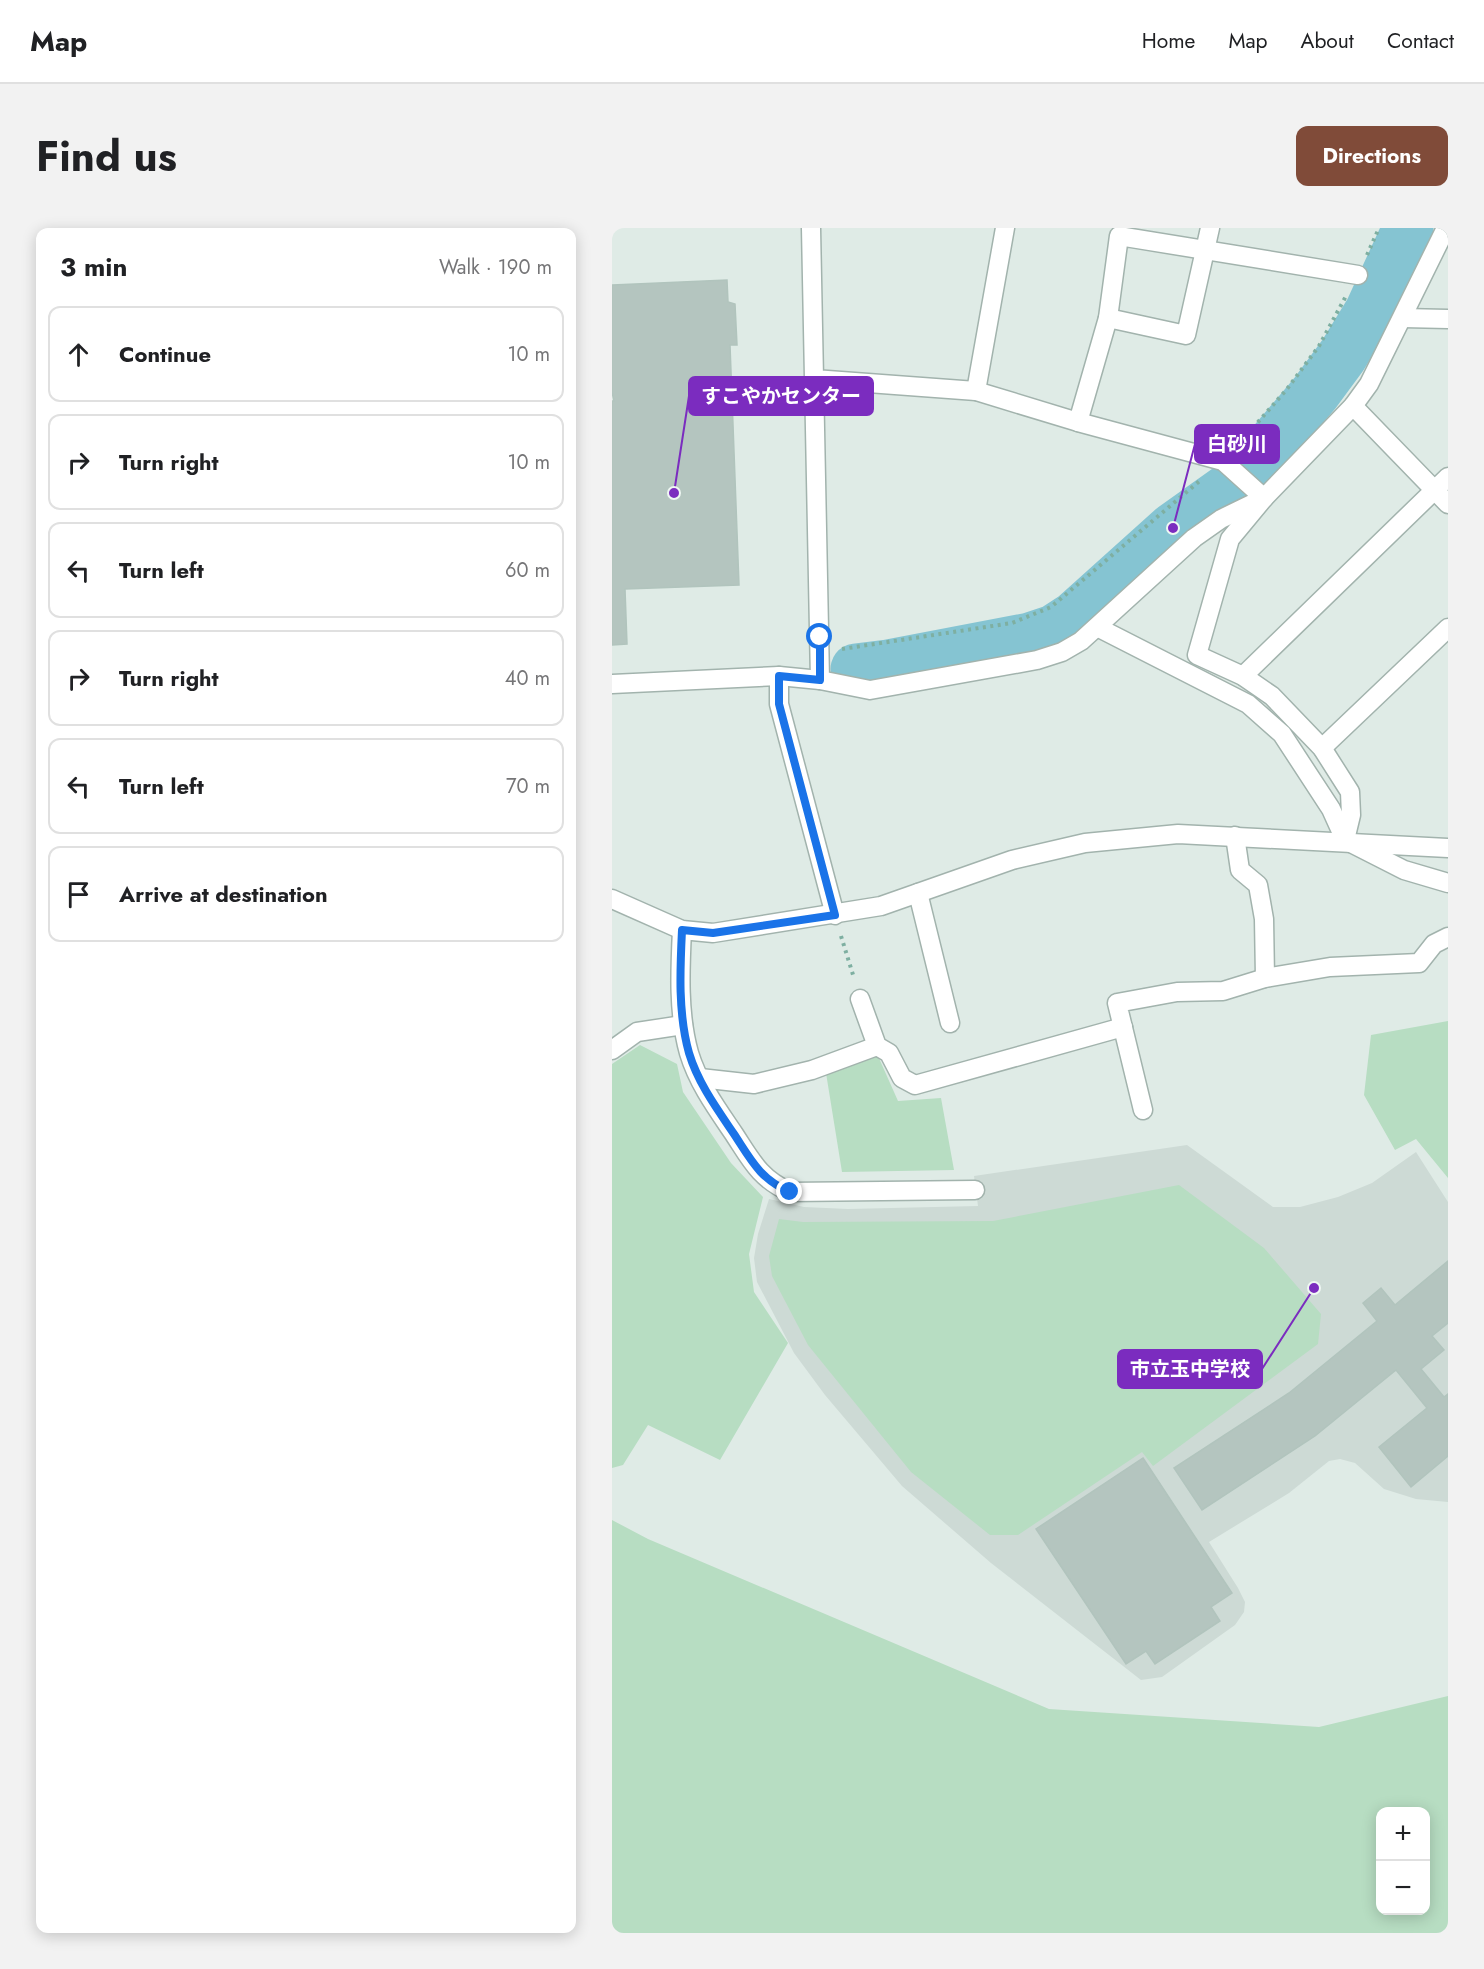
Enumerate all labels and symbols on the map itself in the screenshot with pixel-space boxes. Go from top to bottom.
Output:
callout: すこやかセンター [689,377,873,415]
text: すこやかセンター [701,382,861,411]
callout: 白砂川 [1195,425,1279,463]
text: 白砂川 [1207,430,1267,459]
route start [806,623,832,649]
route end [776,1178,802,1204]
callout: 市立玉中学校 [1118,1350,1262,1388]
text: 市立玉中学校 [1130,1355,1250,1384]

